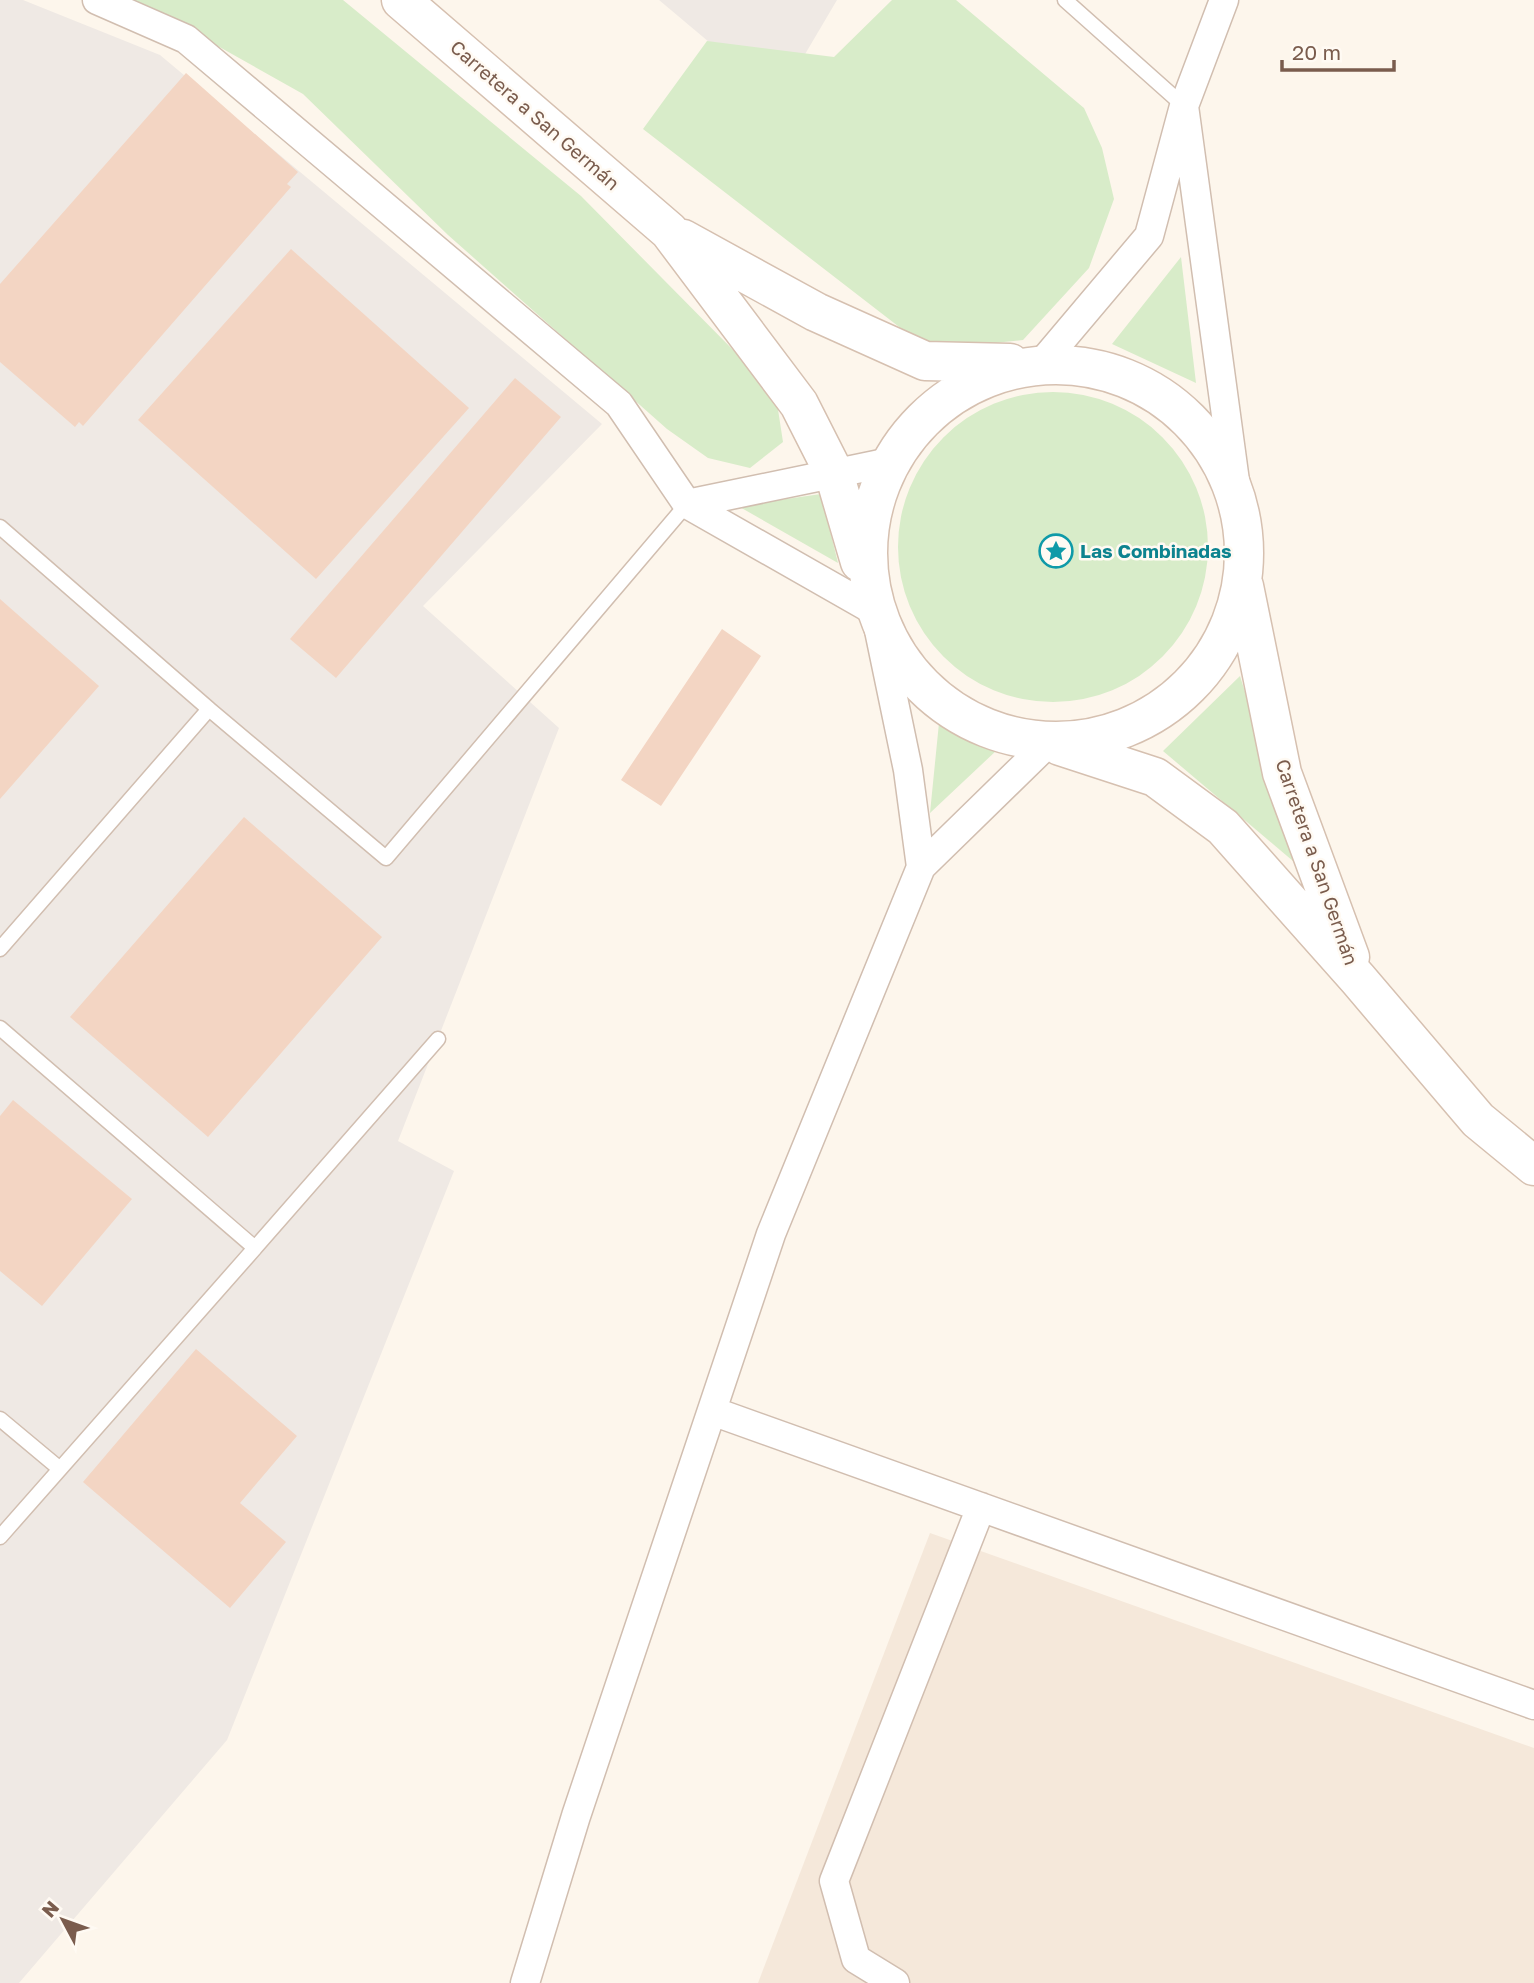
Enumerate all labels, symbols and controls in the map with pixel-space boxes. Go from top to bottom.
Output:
scale bar [1282,28,1394,72]
street label: Carretera a San Germán [446,35,625,194]
text: 20 m [1292,39,1341,65]
place icon: Las Combinadas [1037,532,1075,570]
place label: Las Combinadas [1080,539,1232,562]
street label: Carretera a San Germán [1271,756,1364,968]
north arrow [28,1885,98,1955]
text: N [36,1896,63,1922]

